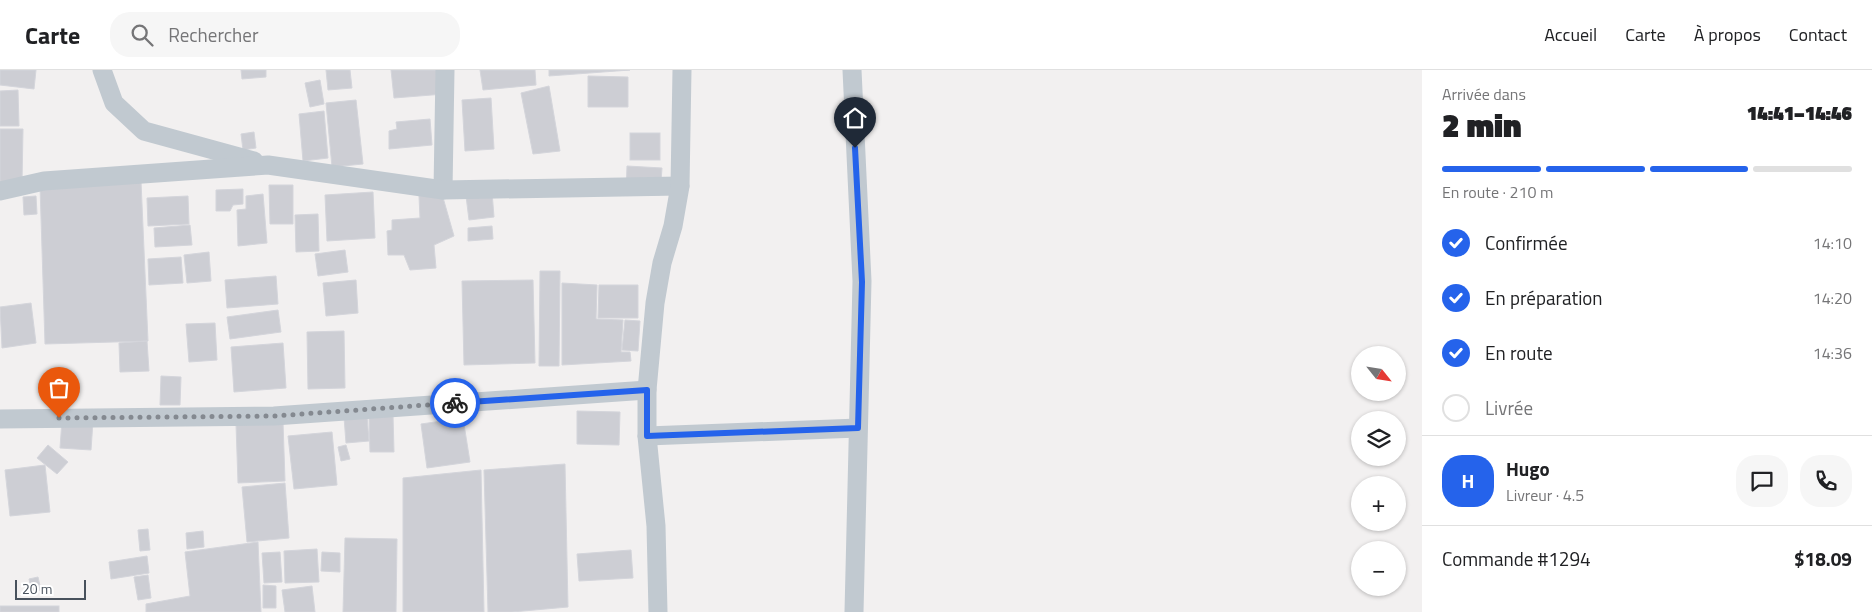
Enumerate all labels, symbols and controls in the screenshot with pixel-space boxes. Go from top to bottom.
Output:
search box [110,12,460,57]
text: Carte [25,17,80,53]
text: Rechercher [168,20,258,49]
icon: search [128,21,156,49]
text: Accueil [1544,21,1597,48]
text: Carte [1625,21,1666,48]
text: À propos [1694,21,1761,48]
text: Contact [1789,21,1847,48]
text: Arrivée dans [1442,82,1526,106]
pin [834,97,876,148]
text: 14:41–14:46 [1747,98,1852,127]
text: 2 min [1442,101,1522,149]
icon: home [841,104,869,132]
text: En route · 210 m [1442,180,1553,204]
text: Confirmée [1485,228,1567,257]
icon: check [1442,229,1470,257]
text: 14:10 [1813,231,1852,255]
text: En préparation [1485,283,1603,312]
icon: check [1442,284,1470,312]
text: 14:20 [1813,286,1852,310]
text: En route [1485,338,1553,367]
icon: check [1442,339,1470,367]
text: 14:36 [1813,341,1852,365]
north arrow [1351,346,1406,401]
map controls [1351,346,1406,596]
pin [38,367,80,418]
icon: bag [45,374,73,402]
courier [430,378,480,428]
icon: bike [441,389,469,417]
text: Livrée [1485,393,1533,422]
button: layers [1351,411,1406,466]
text: Hugo [1506,454,1550,483]
button: chat [1736,455,1788,507]
button: phone [1800,455,1852,507]
text: H [1462,466,1474,495]
button: + [1351,476,1406,531]
text: Livreur · 4.5 [1506,483,1584,507]
button: − [1351,541,1406,596]
text: Commande #1294 [1442,544,1591,573]
text: $18.09 [1794,544,1852,573]
scale bar [15,577,86,600]
text: 20 m [22,578,52,599]

